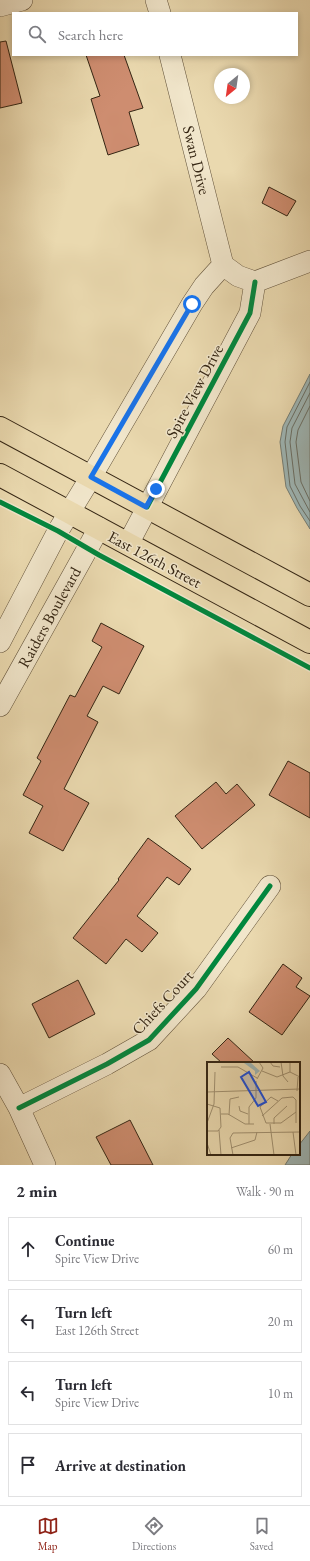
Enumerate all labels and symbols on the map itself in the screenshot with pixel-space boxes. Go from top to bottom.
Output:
north arrow [214,68,250,104]
street label: Swan Drive [178,123,215,197]
route start [183,295,201,313]
street label: Spire View Drive [161,341,228,442]
route end [147,480,165,498]
street label: East 126th Street [104,526,205,593]
street label: Raiders Boulevard [13,562,86,671]
street label: Chiefs Court [127,965,198,1039]
inset map [207,1062,300,1155]

